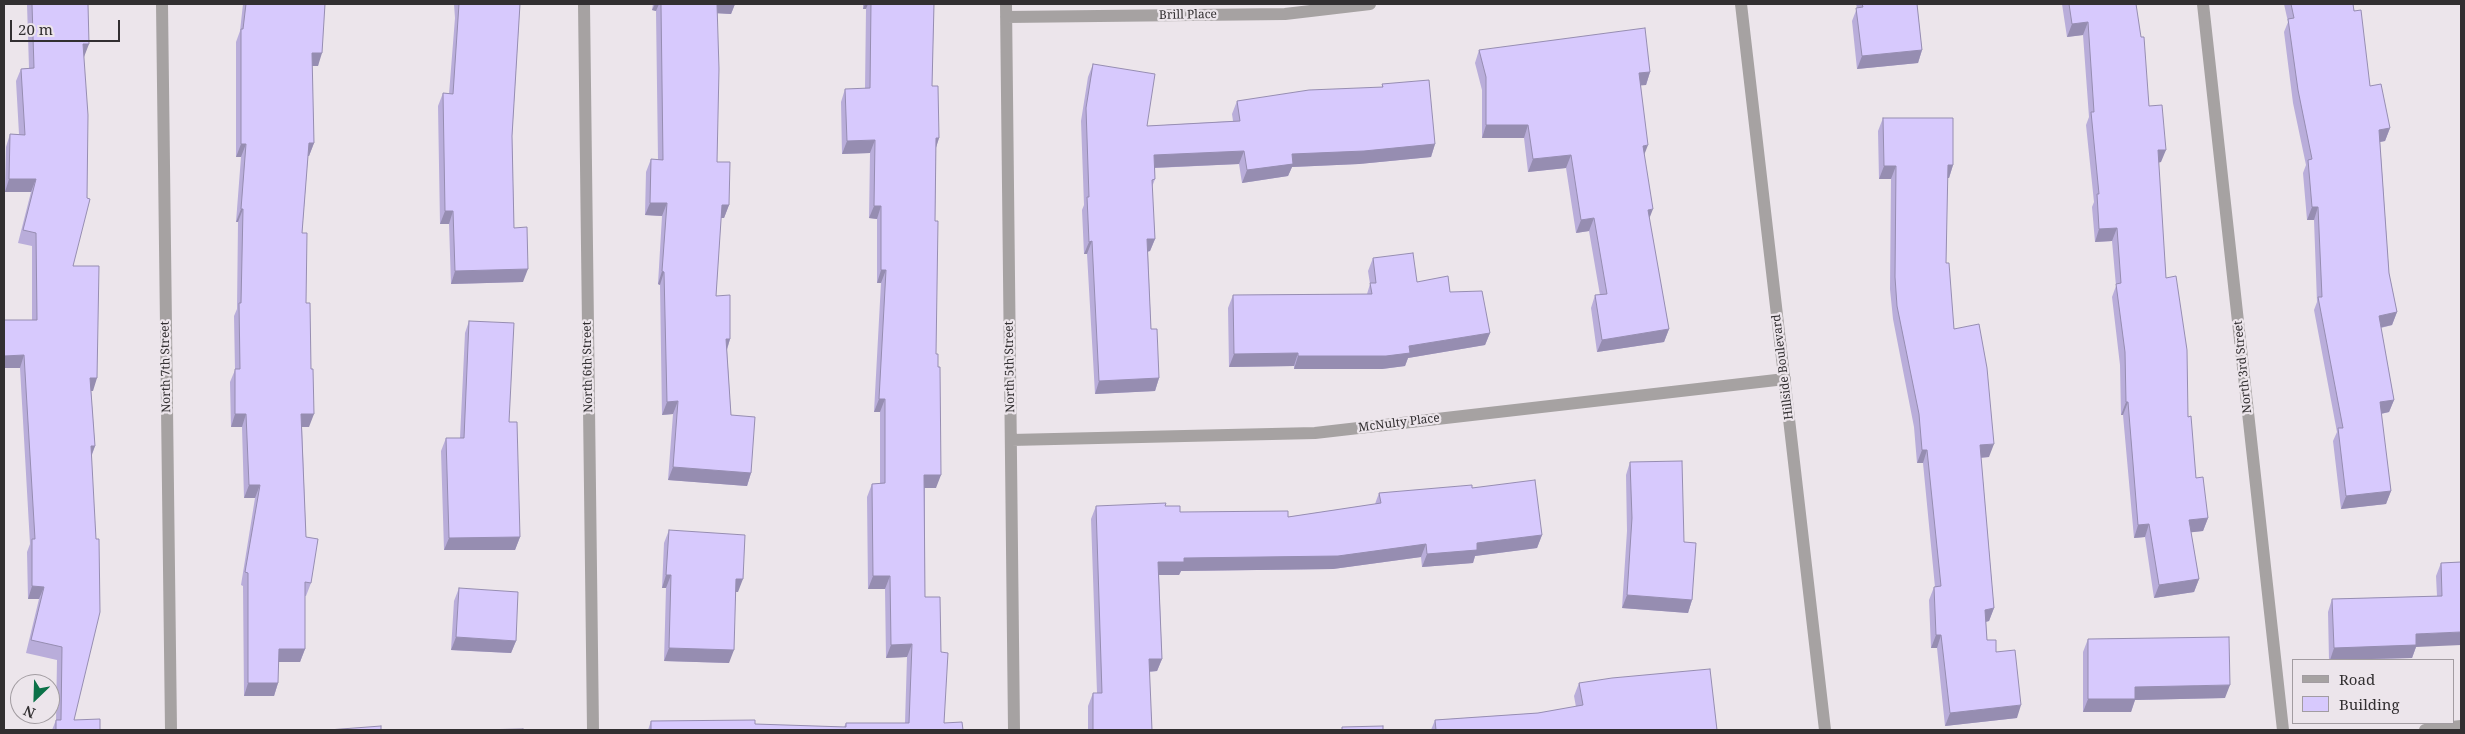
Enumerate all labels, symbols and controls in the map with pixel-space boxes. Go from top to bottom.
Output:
street label: Brill Place [1159,7,1217,23]
scale bar [12,10,122,42]
text: 20 m [18,19,53,39]
street label: Hillside Boulevard [1769,313,1797,421]
street label: North 3rd Street [2231,320,2255,414]
street label: North 7th Street [158,321,174,413]
street label: North 6th Street [580,321,596,413]
street label: North 5th Street [1002,321,1018,413]
street label: McNulty Place [1358,411,1440,435]
legend [2292,659,2455,724]
text: Road [2339,669,2375,689]
north arrow [10,674,60,724]
text: Building [2339,694,2400,714]
text: N [20,701,38,723]

